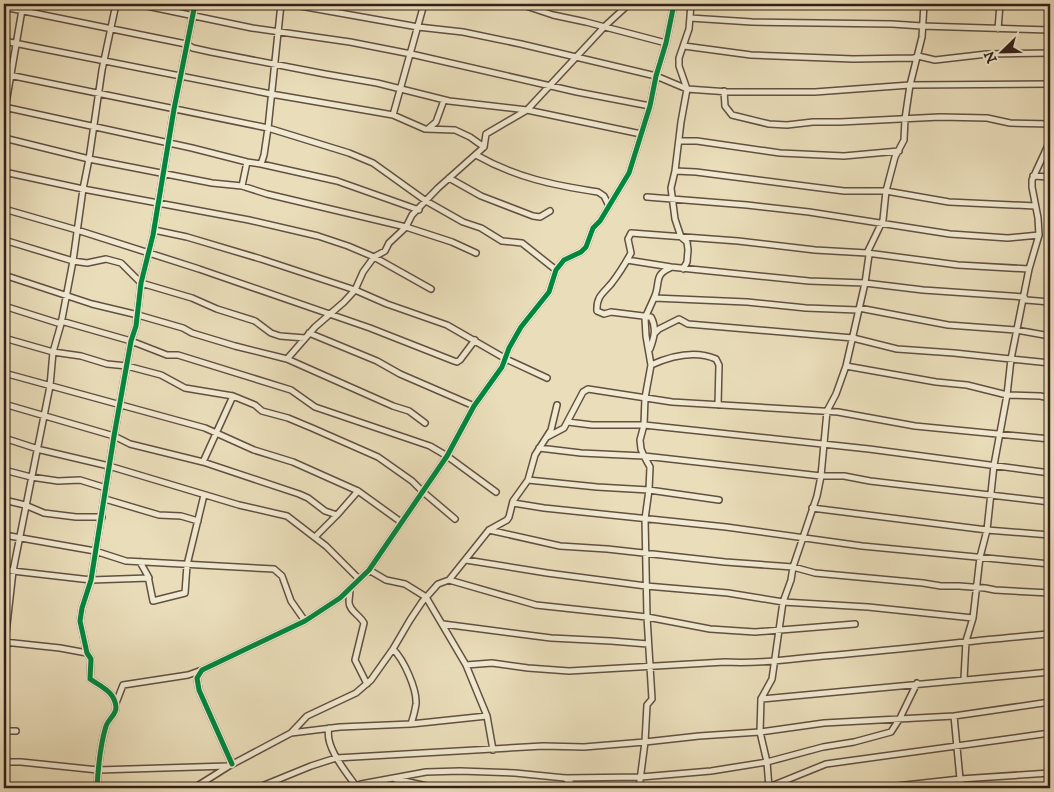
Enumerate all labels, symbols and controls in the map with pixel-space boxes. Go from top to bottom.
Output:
north arrow [976,28,1026,78]
text: N [980,47,1001,65]

